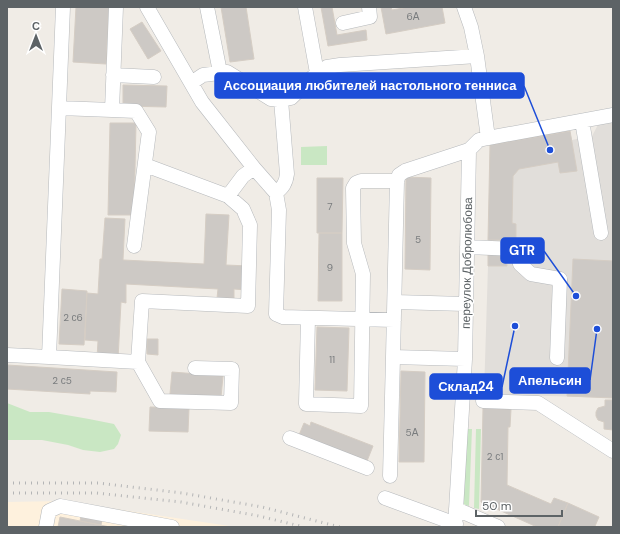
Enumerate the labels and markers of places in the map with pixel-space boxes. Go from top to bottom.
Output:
callout: Ассоциация любителей настольного тенниса [215,73,524,98]
callout: GTR [501,238,544,263]
callout: Апельсин [510,368,590,393]
callout: Склад24 [430,374,502,399]

